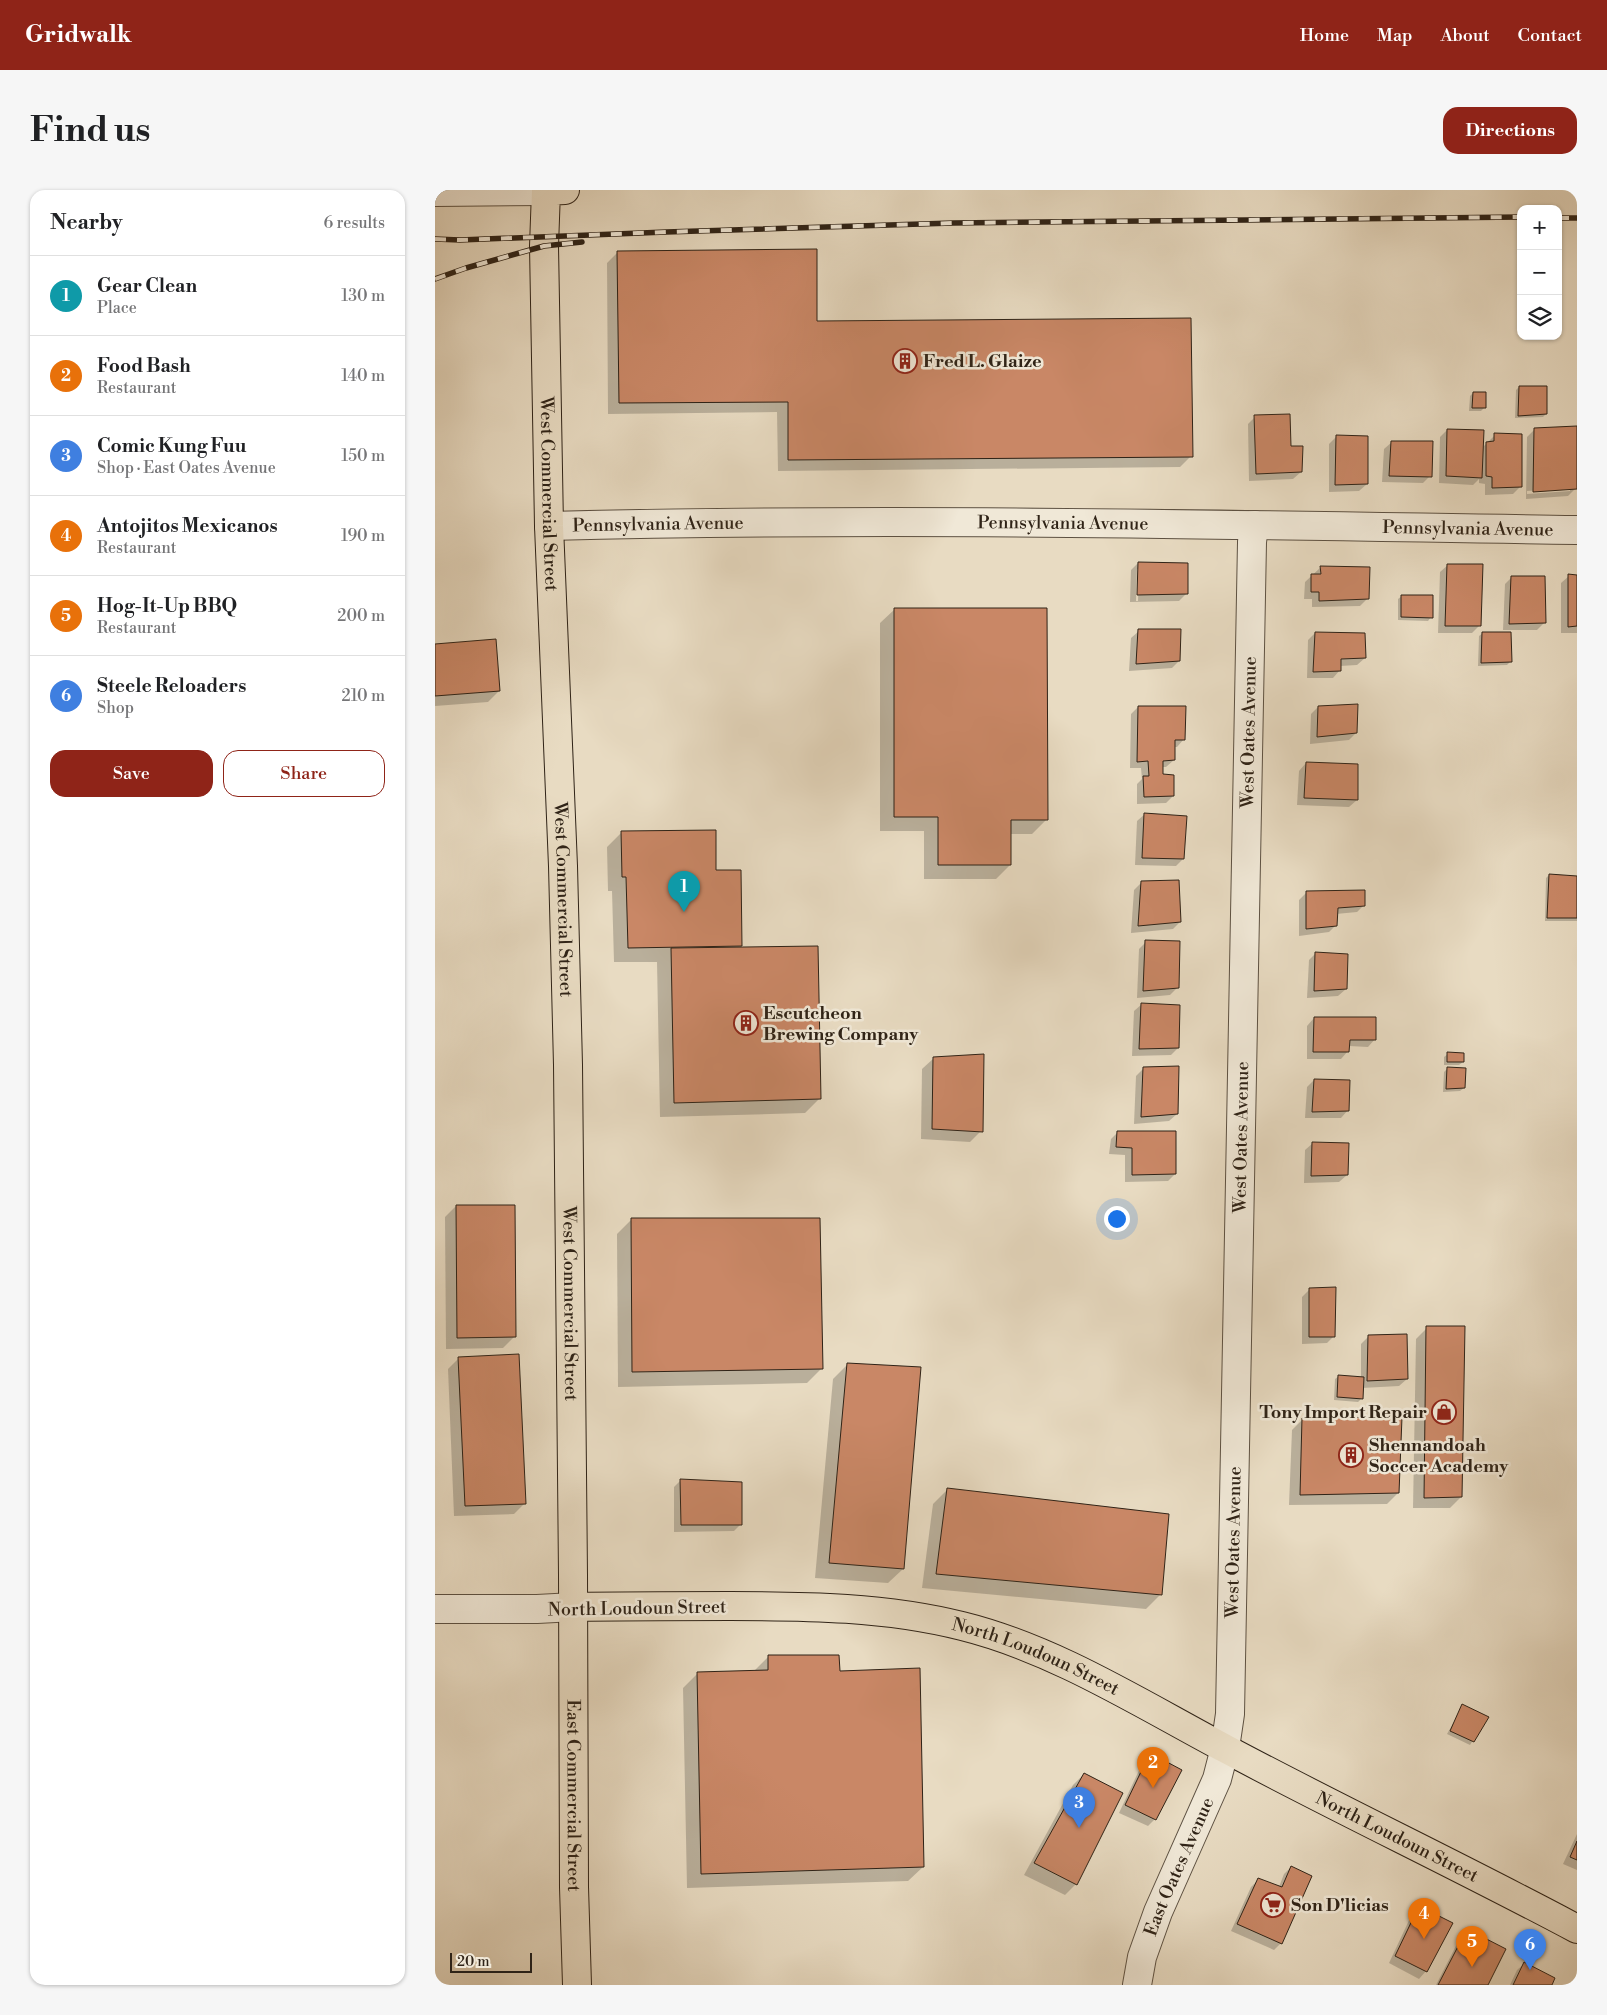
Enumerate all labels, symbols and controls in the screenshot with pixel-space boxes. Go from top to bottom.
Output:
text: Gridwalk [25,20,132,50]
text: Home [1300,24,1349,47]
text: Map [1377,24,1413,47]
text: About [1441,24,1490,47]
text: Contact [1518,24,1582,47]
button: Directions [1443,107,1577,154]
text: Find us [30,109,150,152]
map controls [1517,205,1562,340]
button: + [1517,205,1562,250]
text: Nearby [50,210,123,236]
text: 6 results [324,213,385,233]
button: − [1517,250,1562,295]
text: Gear Clean [97,274,197,298]
text: 1 [62,286,70,306]
text: 130 m [341,286,385,306]
button: layers [1517,295,1562,340]
text: Place [97,298,137,318]
building icon: Fred L. Glaize [892,348,918,374]
place label: Fred L. Glaize [923,350,1042,373]
text: Food Bash [97,354,191,378]
text: 2 [61,366,71,386]
text: 140 m [341,366,385,386]
text: Restaurant [97,378,176,398]
street label: West Commercial Street [535,395,563,593]
text: Comic Kung Fuu [97,434,246,458]
text: 3 [61,446,71,466]
text: 150 m [341,446,385,466]
text: Shop · East Oates Avenue [97,458,276,478]
street label: Pennsylvania Avenue [977,511,1149,536]
street label: Pennsylvania Avenue [572,512,744,537]
text: Antojitos Mexicanos [97,514,278,538]
street label: Pennsylvania Avenue [1382,516,1554,542]
text: 4 [61,526,71,546]
text: 190 m [341,526,385,546]
text: Restaurant [97,538,176,558]
text: Hog-It-Up BBQ [97,594,237,618]
text: 5 [61,606,71,626]
text: 200 m [337,606,385,626]
text: Restaurant [97,618,176,638]
street label: West Oates Avenue [1236,656,1262,809]
text: Steele Reloaders [97,674,246,698]
text: 6 [61,686,71,706]
text: 210 m [341,686,385,706]
text: Shop [97,698,134,718]
button: Save [50,750,213,797]
button: Share [223,750,385,797]
street label: West Commercial Street [548,801,577,998]
pin: 1 [668,871,700,912]
place label: Escutcheon Brewing Company [763,1002,919,1046]
building icon: Escutcheon Brewing Company [733,1010,759,1036]
street label: West Oates Avenue [1228,1061,1254,1214]
street label: West Commercial Street [557,1205,582,1402]
your location [1104,1206,1130,1232]
shop icon: Tony Import Repair [1431,1399,1457,1425]
place label: Tony Import Repair [1259,1401,1427,1424]
place label: Shennandoah Soccer Academy [1369,1434,1509,1478]
building icon: Shennandoah Soccer Academy [1338,1442,1364,1468]
street label: West Oates Avenue [1221,1466,1247,1619]
street label: North Loudoun Street [547,1595,727,1622]
street label: North Loudoun Street [949,1613,1124,1701]
street label: East Commercial Street [561,1699,585,1893]
pin: 2 [1137,1747,1169,1788]
pin: 3 [1063,1787,1095,1828]
street label: North Loudoun Street [1312,1787,1483,1888]
street label: East Oates Avenue [1139,1794,1219,1939]
supermarket icon: Son D'licias [1260,1892,1286,1918]
place label: Son D'licias [1291,1894,1389,1917]
pin: 4 [1408,1898,1440,1939]
pin: 5 [1456,1926,1488,1967]
pin: 6 [1514,1929,1546,1970]
scale bar [450,1950,533,1973]
text: 20 m [457,1953,489,1971]

